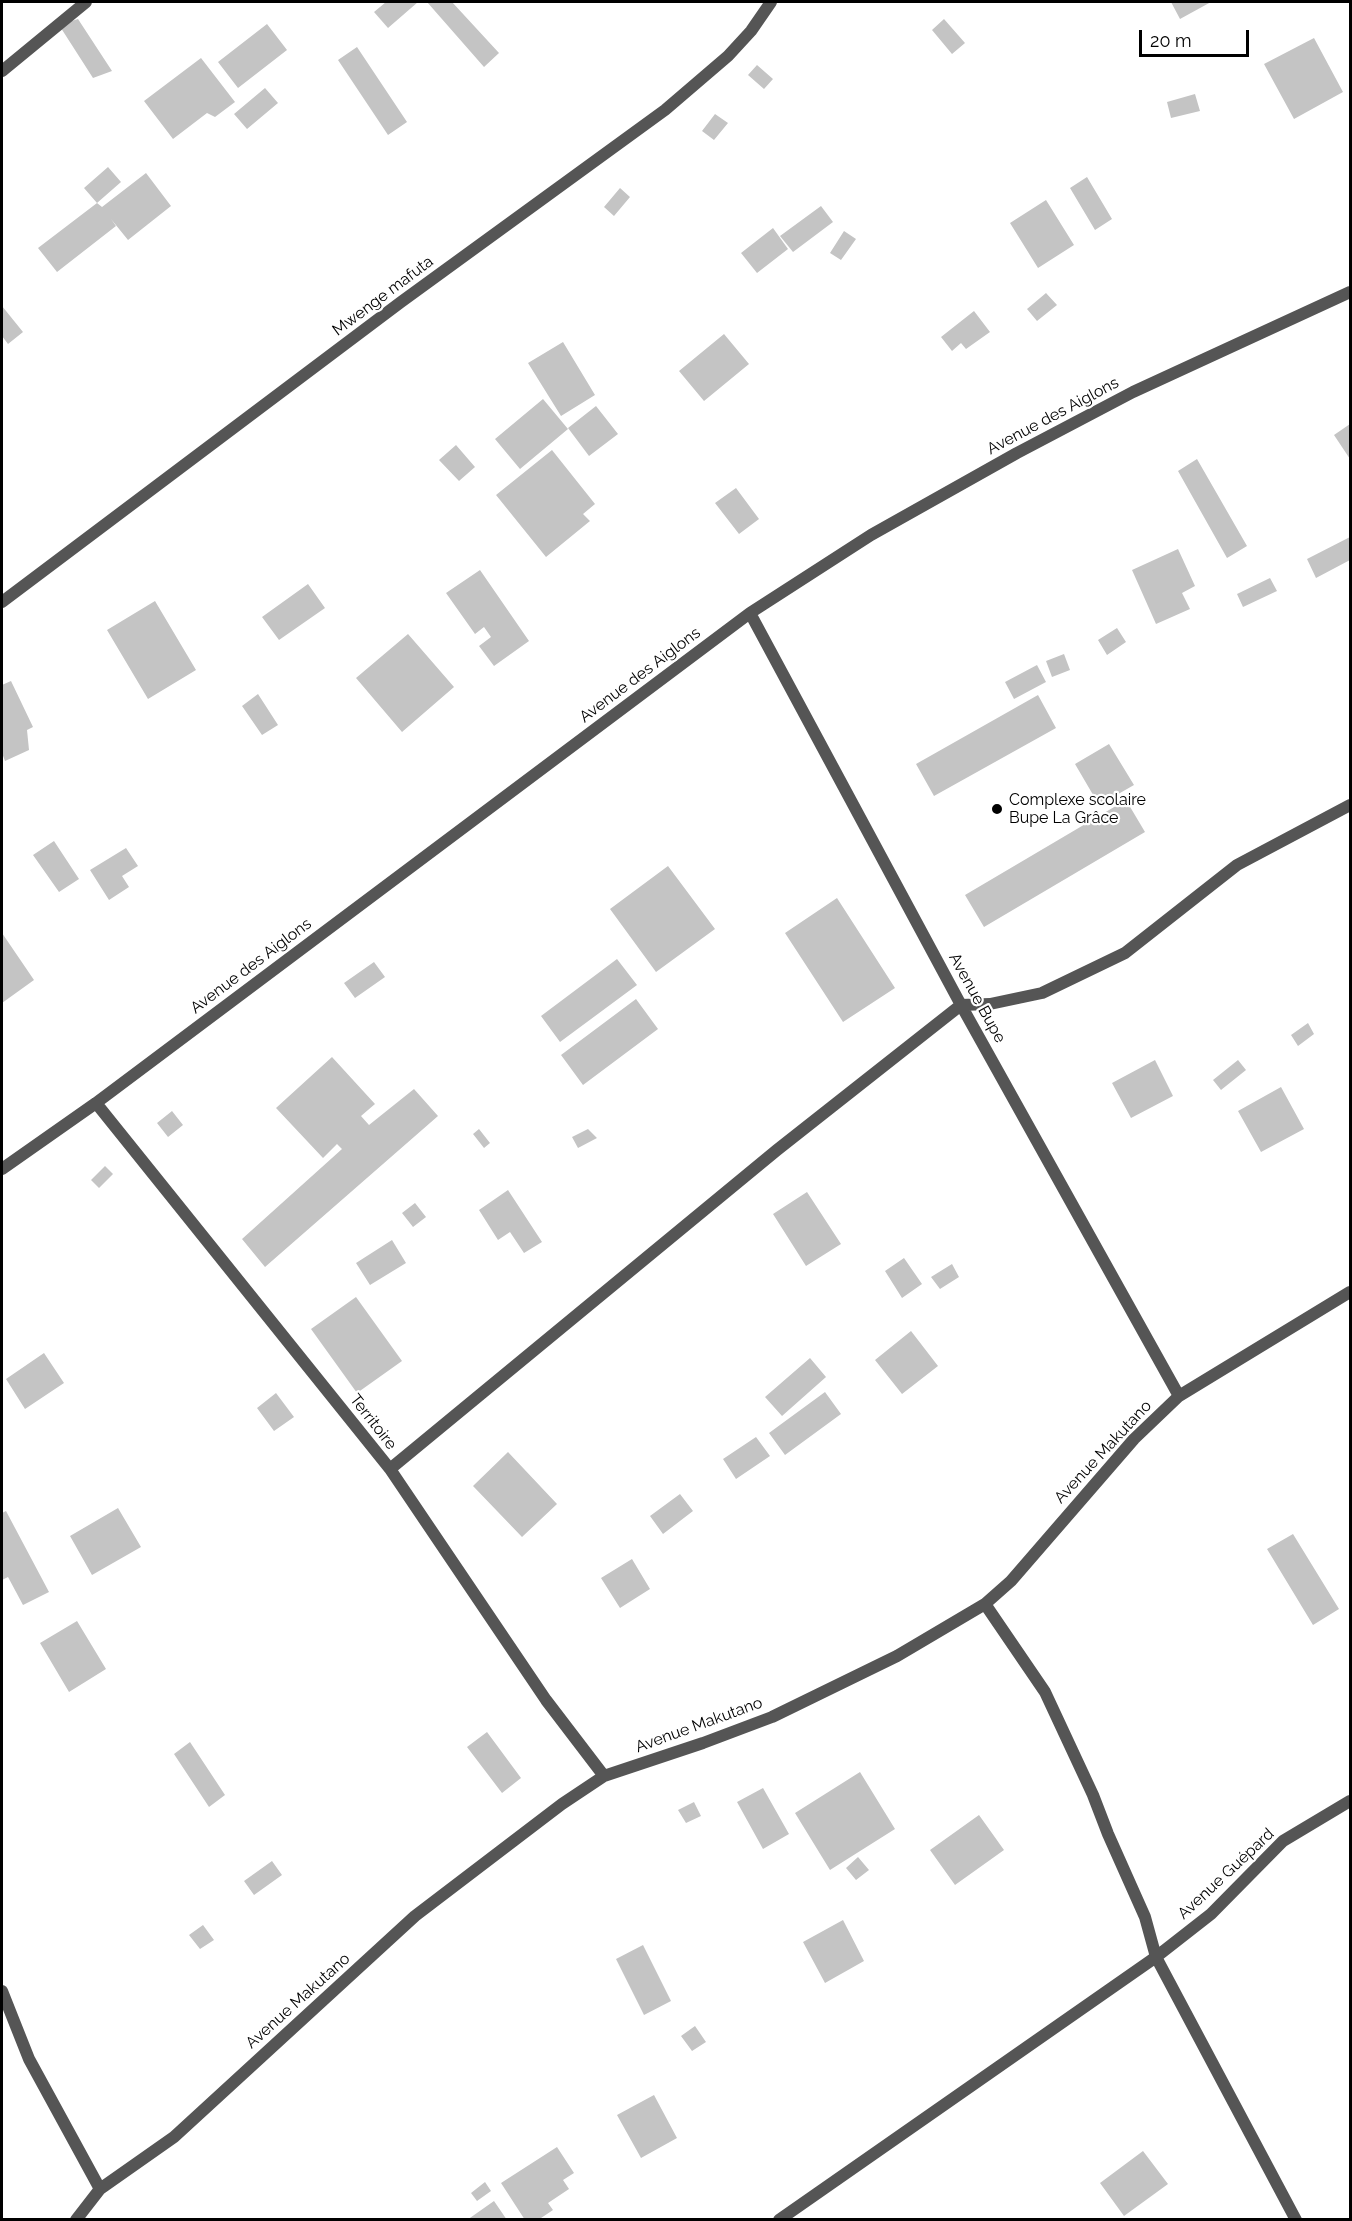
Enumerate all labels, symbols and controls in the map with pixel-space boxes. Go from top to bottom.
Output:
scale bar [1142,18,1252,56]
text: 20 m [1150,30,1192,51]
street label: Mwenge mafuta [329,252,437,340]
street label: Avenue des Aiglons [984,373,1122,459]
street label: Avenue des Aiglons [576,623,704,727]
place label: Complexe scolaire Bupe La Grâce [1009,790,1146,828]
marker: Complexe scolaire Bupe La Grâce [990,802,1004,816]
street label: Avenue des Aiglons [187,914,315,1018]
street label: Avenue Bupe [944,950,1010,1046]
street label: Territoire [345,1390,401,1454]
street label: Avenue Makutano [1050,1397,1156,1507]
street label: Avenue Makutano [633,1693,765,1757]
street label: Avenue Guépard [1174,1825,1278,1923]
street label: Avenue Makutano [242,1949,354,2053]

